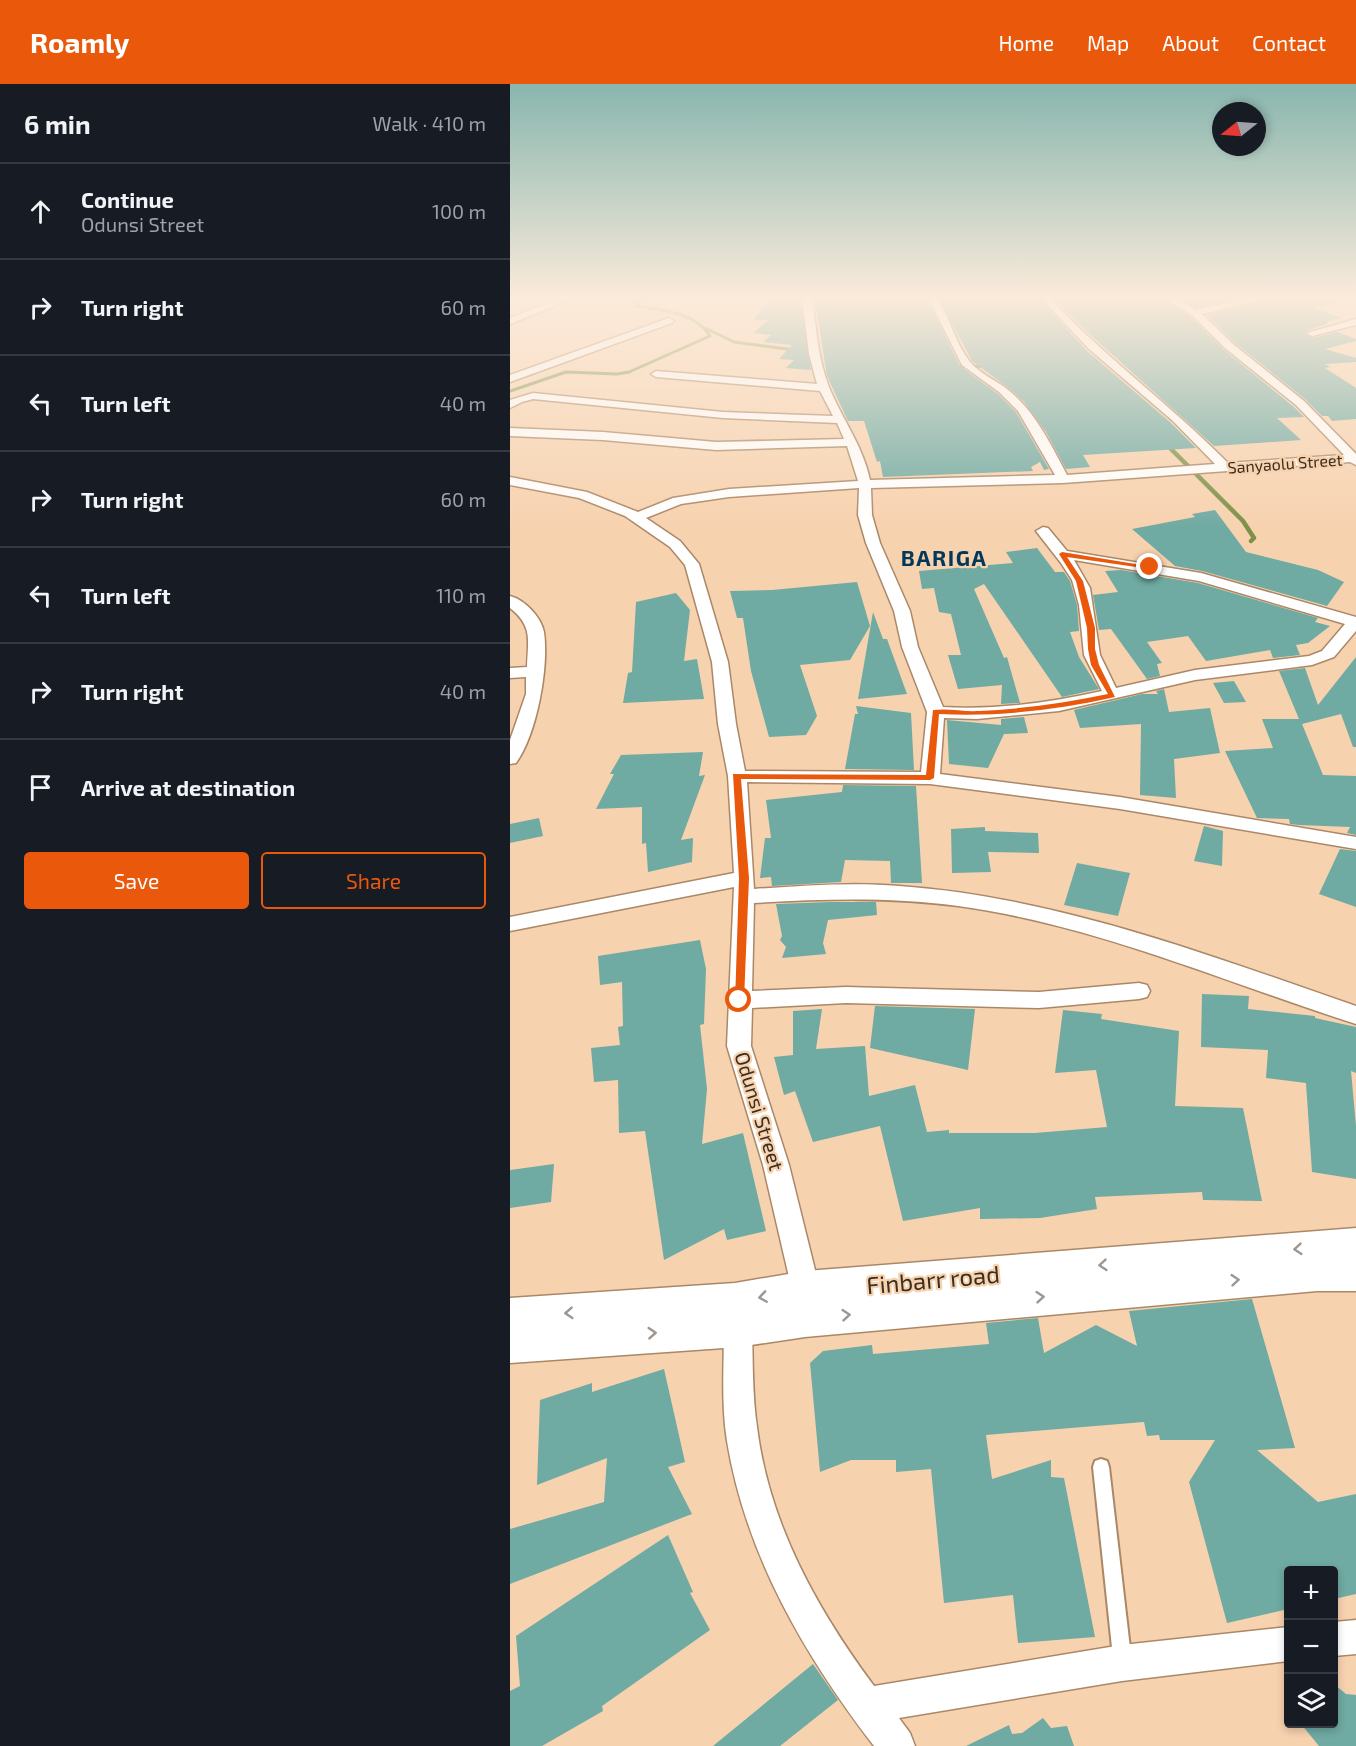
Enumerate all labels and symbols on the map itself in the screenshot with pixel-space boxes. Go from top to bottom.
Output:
north arrow [1212,102,1266,156]
street label: Sanyaolu Street [1227,450,1343,476]
district label: BARIGA [901,544,987,570]
route end [1136,553,1162,579]
route start [725,986,751,1012]
street label: Odunsi Street [731,1049,790,1174]
one-way arrow [1293,1242,1302,1255]
one-way arrow [1099,1258,1108,1271]
street label: Finbarr road [865,1259,1001,1299]
one-way arrow [1230,1274,1239,1287]
one-way arrow [758,1290,768,1303]
one-way arrow [1036,1291,1045,1304]
one-way arrow [564,1306,573,1319]
one-way arrow [842,1309,851,1322]
one-way arrow [648,1327,657,1340]

